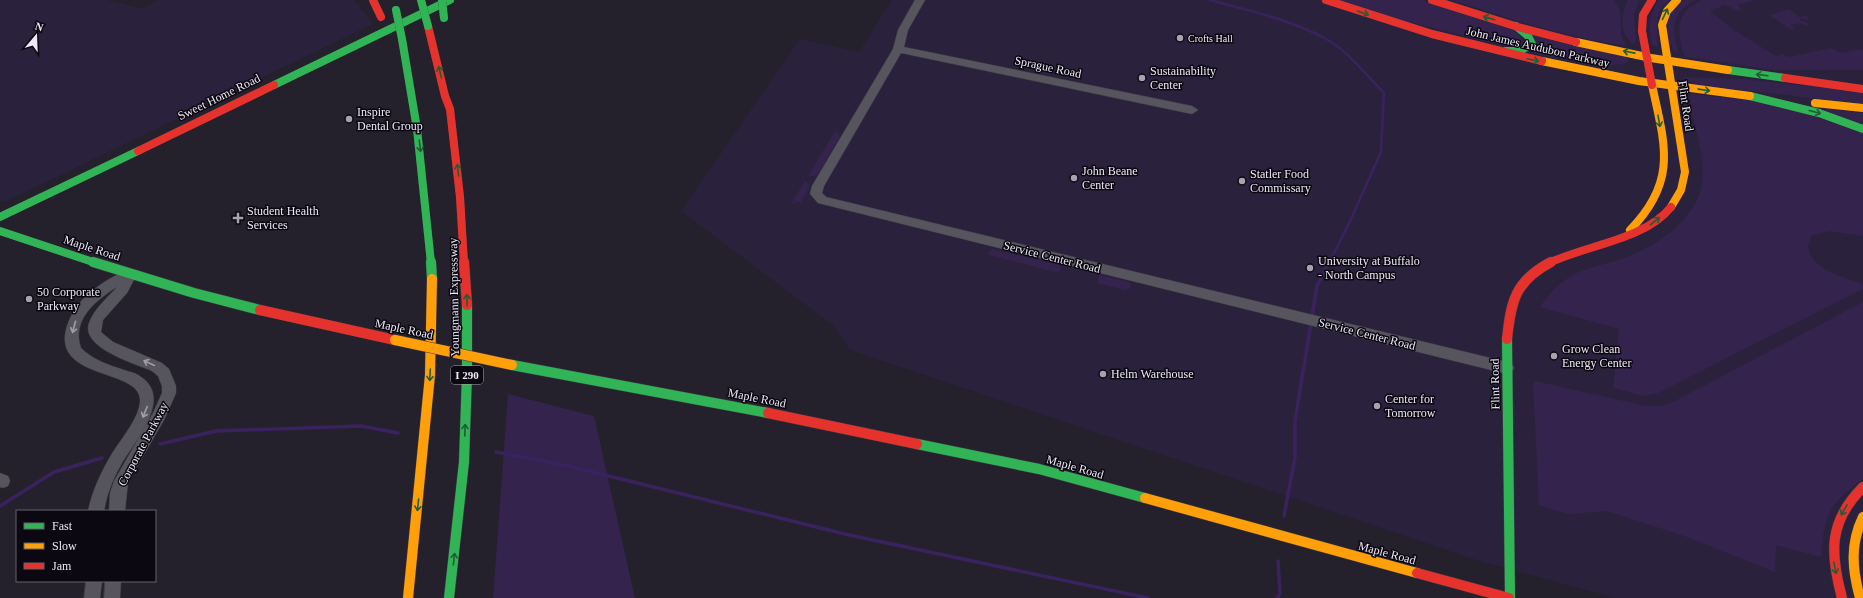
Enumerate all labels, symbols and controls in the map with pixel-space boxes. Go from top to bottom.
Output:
one-way arrow [1662,8,1670,20]
one-way arrow [1356,10,1369,17]
one-way arrow [1483,14,1496,21]
north arrow [16,16,56,56]
text: N [34,20,45,34]
street label: John James Audubon Parkway [1465,24,1611,70]
marker: Crofts Hall [1175,33,1185,43]
place label: Crofts Hall [1188,33,1233,44]
one-way arrow [1623,48,1636,56]
street label: Sprague Road [1013,53,1083,81]
one-way arrow [1526,57,1539,65]
place label: Sustainability Center [1150,64,1216,92]
one-way arrow [435,65,443,78]
street label: Sweet Home Road [175,71,263,123]
one-way arrow [1756,71,1769,79]
marker: Sustainability Center [1137,73,1147,83]
street label: Flint Road [1676,80,1696,132]
one-way arrow [1697,86,1710,93]
place label: Inspire Dental Group [357,105,423,133]
one-way arrow [1808,109,1821,116]
marker: Inspire Dental Group [344,114,354,124]
one-way arrow [1655,114,1663,127]
one-way arrow [416,139,424,152]
one-way arrow [455,164,462,177]
place label: John Beane Center [1082,164,1138,192]
place label: Statler Food Commissary [1250,167,1311,195]
marker: John Beane Center [1069,173,1079,183]
marker: Statler Food Commissary [1237,176,1247,186]
place label: Student Health Services [247,204,319,232]
marker: Student Health Services [232,212,244,224]
one-way arrow [1650,216,1661,225]
street label: Maple Road [62,232,122,264]
street label: Youngmann Expressway [446,237,462,357]
street label: Service Center Road [1002,238,1102,276]
place label: University at Buffalo - North Campus [1318,254,1420,282]
marker: University at Buffalo - North Campus [1305,263,1315,273]
place label: 50 Corporate Parkway [37,285,100,313]
marker: 50 Corporate Parkway [24,294,34,304]
one-way arrow [463,294,471,307]
street label: Service Center Road [1317,315,1417,353]
street label: Maple Road [374,316,434,342]
one-way arrow [70,320,77,333]
place label: Grow Clean Energy Center [1562,342,1631,370]
marker: Grow Clean Energy Center [1549,351,1559,361]
street label: Flint Road [1488,358,1502,410]
one-way arrow [143,359,155,366]
road number: I 290 [451,366,483,384]
place label: Helm Warehouse [1111,367,1193,381]
one-way arrow [427,368,434,381]
marker: Helm Warehouse [1098,369,1108,379]
street label: Maple Road [727,385,787,411]
place label: Center for Tomorrow [1385,392,1436,420]
street label: Corporate Parkway [115,400,171,488]
marker: Center for Tomorrow [1372,401,1382,411]
one-way arrow [140,405,148,417]
one-way arrow [462,424,469,437]
street label: Maple Road [1045,452,1105,482]
one-way arrow [414,498,422,511]
one-way arrow [1840,504,1848,516]
legend [16,510,156,582]
text: Fast [52,519,73,533]
text: Slow [52,539,77,553]
street label: Maple Road [1357,539,1417,567]
one-way arrow [450,553,457,566]
text: Jam [52,559,72,573]
one-way arrow [1831,561,1839,574]

